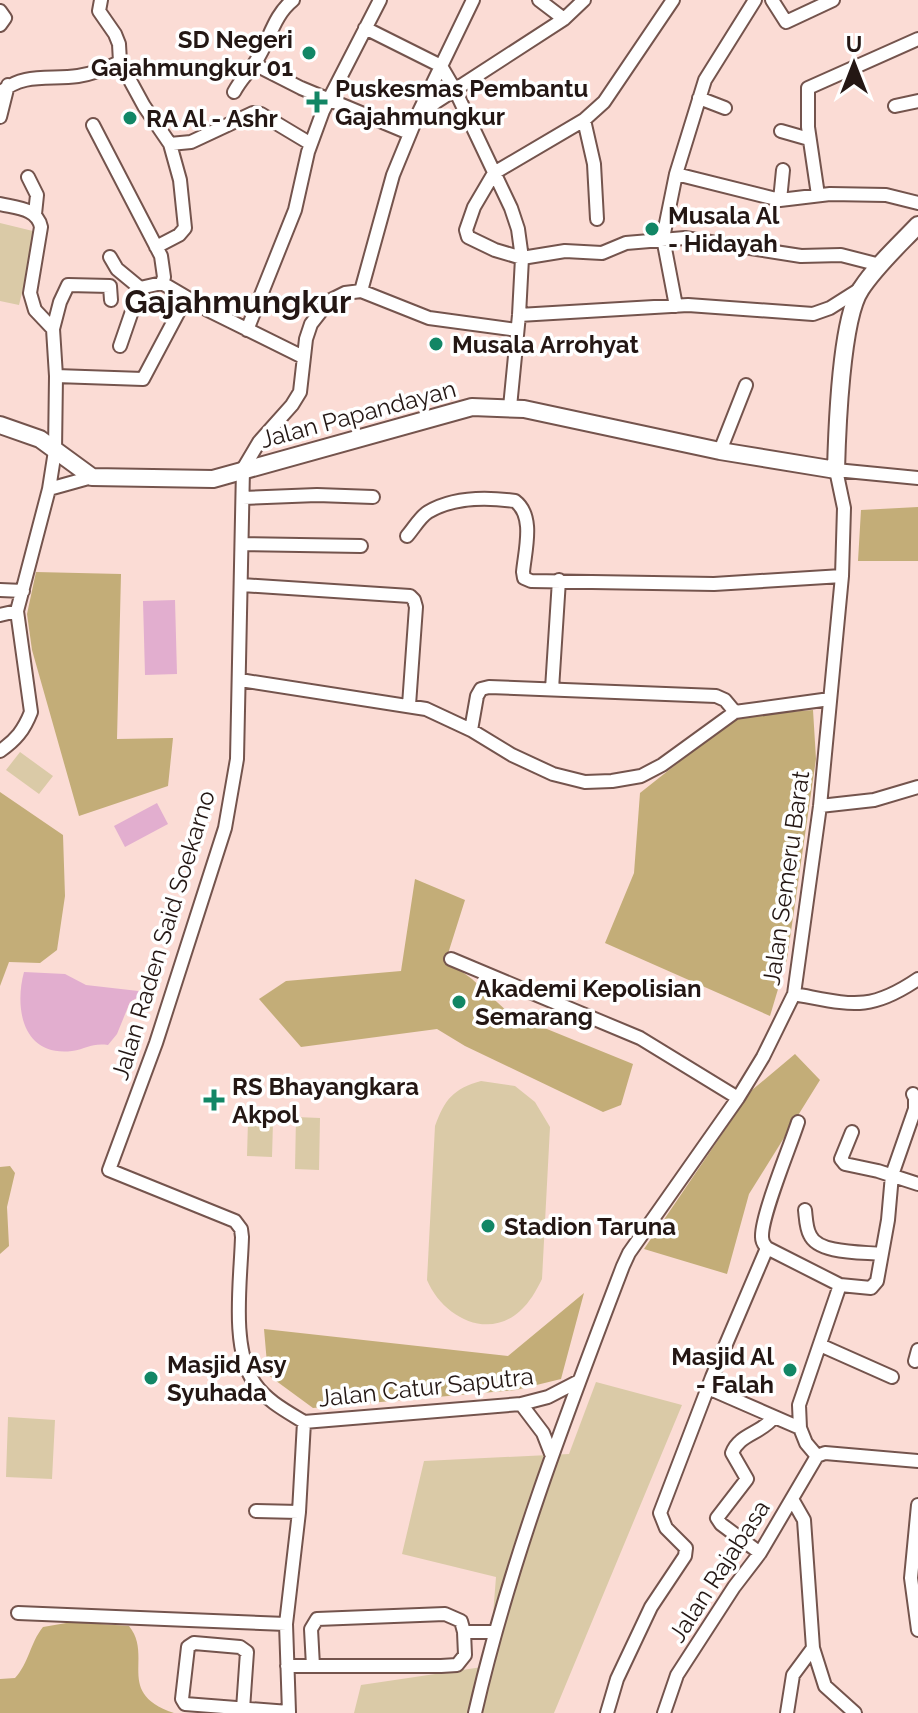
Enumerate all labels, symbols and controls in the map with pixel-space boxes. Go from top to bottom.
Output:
north arrow [814,24,894,104]
place label: SD Negeri Gajahmungkur 01 [91,25,293,82]
text: U [846,31,862,57]
marker: SD Negeri Gajahmungkur 01 [300,44,318,62]
place label: Puskesmas Pembantu Gajahmungkur [335,74,588,131]
marker: Puskesmas Pembantu Gajahmungkur [306,91,328,113]
place label: RA Al - Ashr [146,104,278,133]
marker: RA Al - Ashr [121,109,139,127]
place label: Musala Al - Hidayah [668,201,780,258]
marker: Musala Al - Hidayah [643,220,661,238]
district label: Gajahmungkur [125,283,351,320]
place label: Musala Arrohyat [452,330,639,359]
marker: Musala Arrohyat [427,335,445,353]
street label: Jalan Papandayan [257,374,459,454]
street label: Jalan Semeru Barat [757,769,815,987]
street label: Jalan Raden Said Soekarno [105,787,221,1083]
place label: Akademi Kepolisian Semarang [475,974,702,1031]
marker: Akademi Kepolisian Semarang [450,993,468,1011]
place label: RS Bhayangkara Akpol [232,1072,419,1129]
marker: RS Bhayangkara Akpol [203,1089,225,1111]
place label: Stadion Taruna [504,1212,676,1241]
marker: Stadion Taruna [479,1217,497,1235]
place label: Masjid Al - Falah [671,1342,774,1399]
place label: Masjid Asy Syuhada [167,1350,287,1407]
street label: Jalan Catur Saputra [317,1361,535,1413]
marker: Masjid Al - Falah [781,1361,799,1379]
marker: Masjid Asy Syuhada [142,1369,160,1387]
street label: Jalan Rajabasa [662,1494,776,1648]

